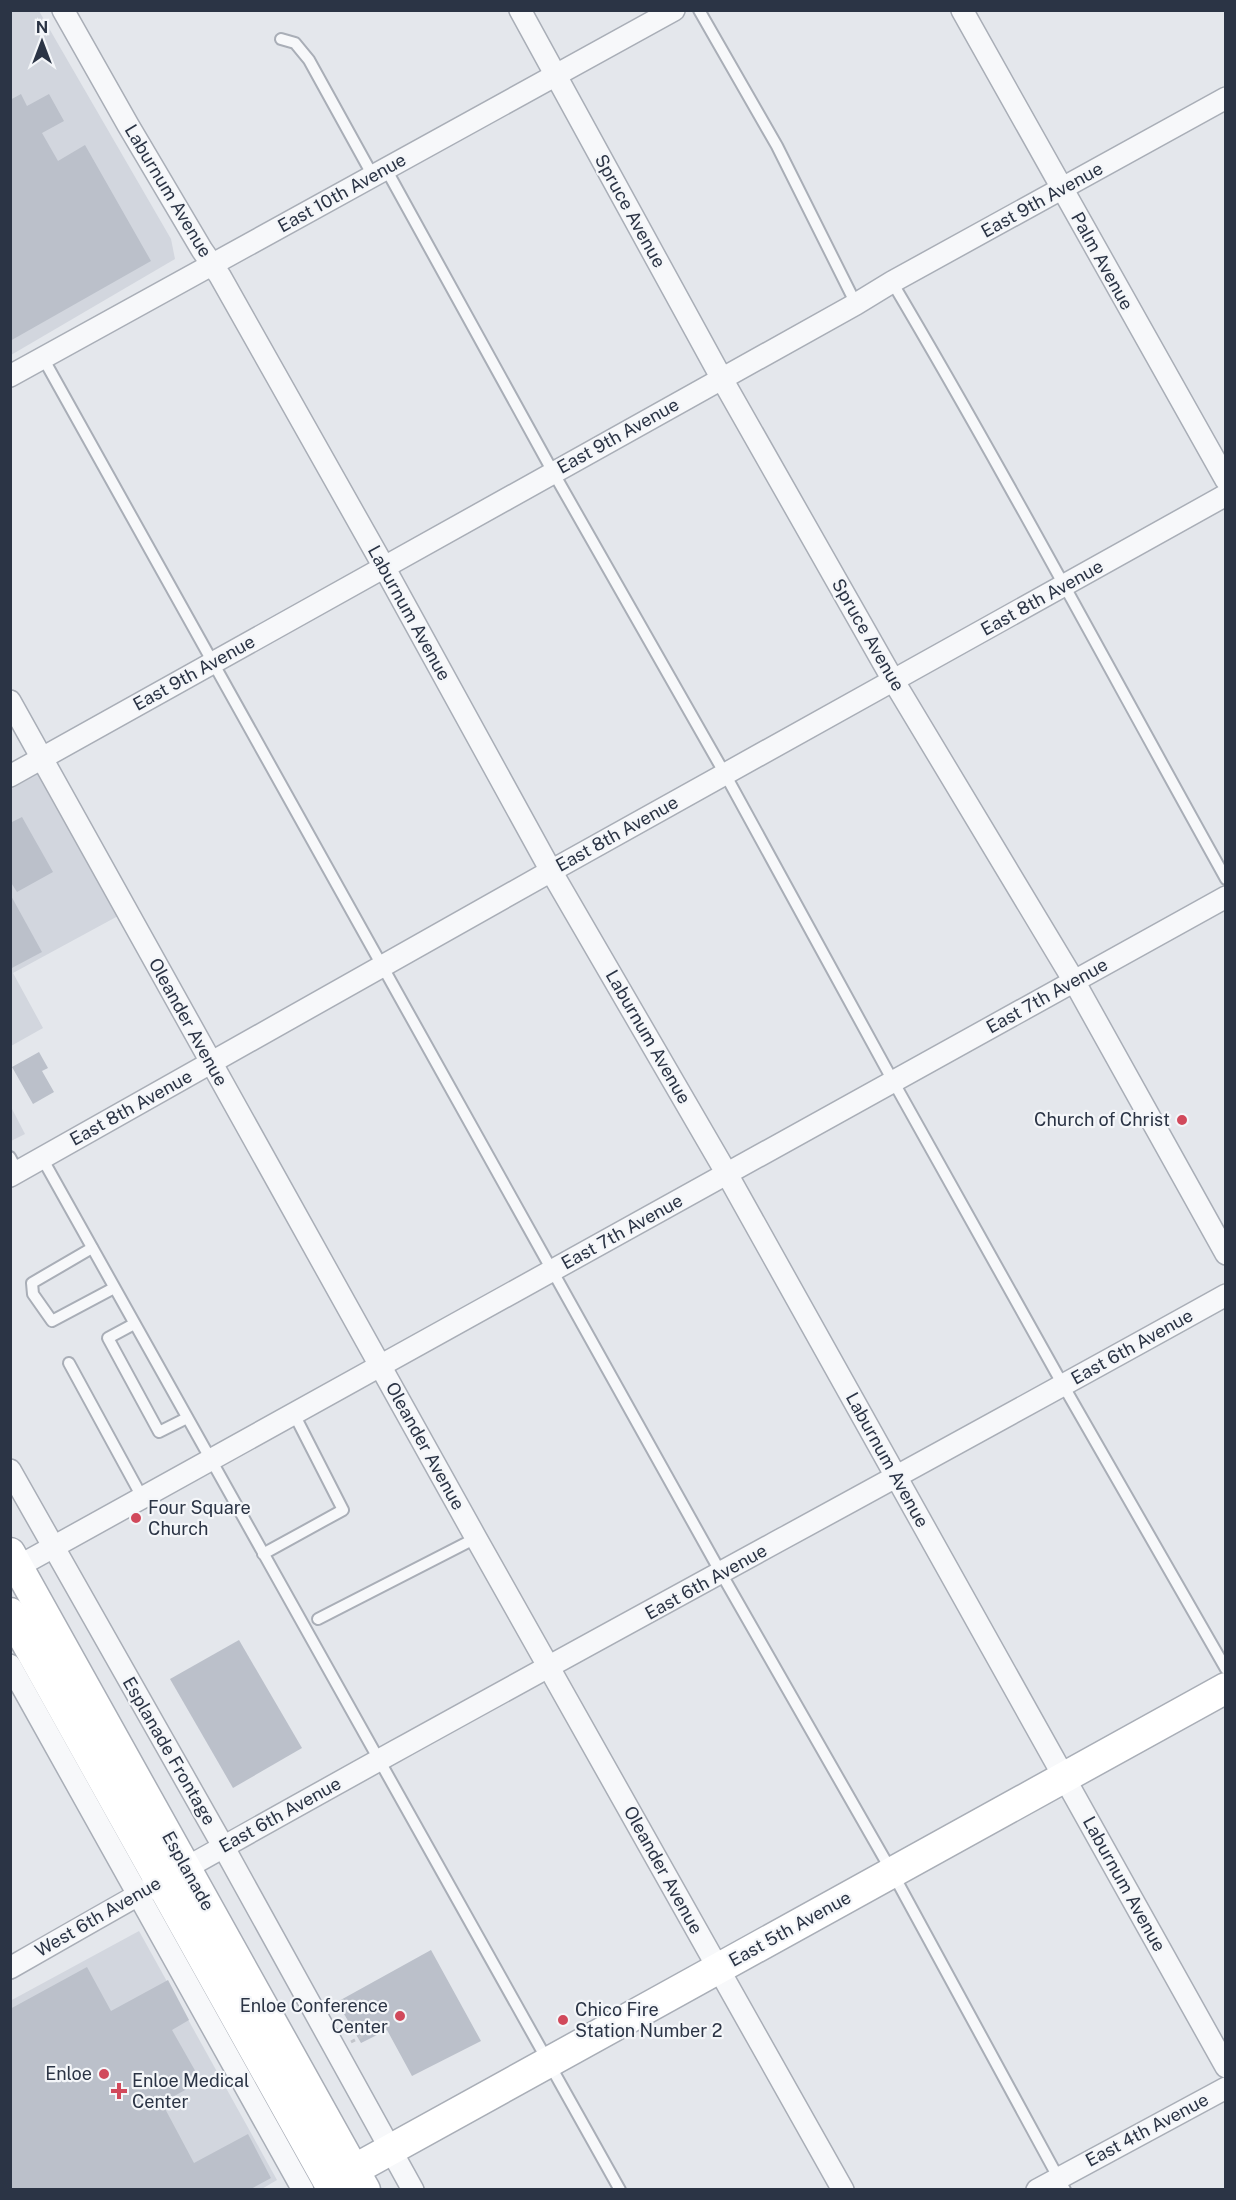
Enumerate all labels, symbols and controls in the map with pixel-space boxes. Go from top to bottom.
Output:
north arrow [12,12,72,72]
text: N [36,18,48,37]
street label: Laburnum Avenue [121,121,216,261]
street label: East 10th Avenue [274,149,409,236]
street label: Spruce Avenue [591,150,670,271]
street label: East 9th Avenue [977,157,1106,242]
street label: Palm Avenue [1067,208,1138,313]
street label: East 9th Avenue [553,393,682,478]
street label: Laburnum Avenue [364,542,455,684]
street label: East 8th Avenue [977,555,1107,640]
street label: Spruce Avenue [828,575,909,695]
street label: East 9th Avenue [129,630,258,715]
street label: East 8th Avenue [552,791,682,876]
street label: Oleander Avenue [145,954,232,1089]
street label: East 7th Avenue [982,954,1111,1038]
street label: Laburnum Avenue [602,966,695,1107]
street label: East 8th Avenue [66,1065,196,1150]
place label: Church of Christ [1034,1109,1170,1130]
marker: Church of Christ [1175,1113,1189,1127]
street label: East 7th Avenue [557,1190,686,1274]
street label: East 6th Avenue [1067,1304,1196,1389]
street label: Oleander Avenue [382,1378,469,1513]
street label: Laburnum Avenue [842,1389,933,1531]
place label: Four Square Church [148,1497,251,1539]
marker: Four Square Church [129,1511,143,1525]
street label: East 6th Avenue [641,1539,770,1624]
street label: Esplanade Frontage [118,1673,220,1828]
street label: East 6th Avenue [215,1772,344,1857]
street label: Oleander Avenue [620,1802,707,1937]
street label: Laburnum Avenue [1079,1813,1170,1955]
street label: Esplanade [158,1827,219,1914]
street label: West 6th Avenue [31,1872,164,1961]
street label: East 5th Avenue [725,1886,854,1971]
place label: Enloe Conference Center [240,1995,388,2037]
place label: Chico Fire Station Number 2 [575,1999,722,2041]
marker: Enloe Conference Center [393,2009,407,2023]
marker: Chico Fire Station Number 2 [556,2013,570,2027]
place label: Enloe [45,2063,92,2084]
marker: Enloe [97,2067,111,2081]
place label: Enloe Medical Center [132,2070,249,2112]
marker: Enloe Medical Center [110,2082,128,2100]
street label: East 4th Avenue [1082,2088,1212,2171]

